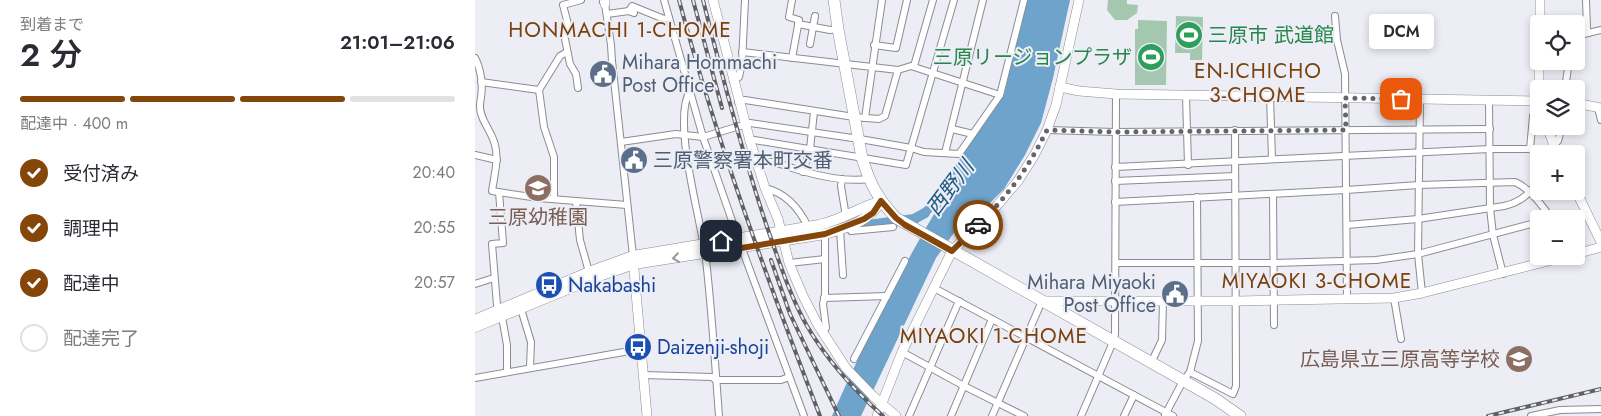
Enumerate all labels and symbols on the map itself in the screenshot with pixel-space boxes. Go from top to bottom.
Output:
callout: DCM [1369,14,1433,49]
district label: HONMACHI 1-CHOME [508,15,732,45]
sports icon: 三原市 武道館 [1174,20,1204,50]
place label: 三原市 武道館 [1208,21,1334,50]
sports icon: 三原リージョンプラザ [1136,42,1166,72]
place label: 三原リージョンプラザ [933,43,1132,72]
place label: Mihara Hommachi Post Office [622,48,777,100]
district label: EN-ICHICHO 3-CHOME [1194,56,1322,110]
public building icon: Mihara Hommachi Post Office [588,59,618,89]
pin [1380,78,1422,120]
public building icon: 三原警察署本町交番 [619,145,649,175]
place label: 三原警察署本町交番 [653,146,833,175]
water label: 西野川 [919,152,982,222]
school or university icon: 三原幼稚園 [523,173,553,203]
courier [953,200,1003,250]
place label: 三原幼稚園 [488,203,588,232]
pin [700,220,742,262]
one-way arrow [672,252,680,263]
district label: MIYAOKI 3-CHOME [1222,266,1412,296]
place label: Mihara Miyaoki Post Office [1027,268,1156,320]
bus stop icon: Nakabashi [534,270,564,300]
place label: Nakabashi [568,271,656,300]
public building icon: Mihara Miyaoki Post Office [1160,279,1190,309]
district label: MIYAOKI 1-CHOME [900,321,1088,351]
bus stop icon: Daizenji-shoji [623,332,653,362]
place label: Daizenji-shoji [657,333,769,362]
school or university icon: 広島県立三原高等学校 [1504,344,1534,374]
place label: 広島県立三原高等学校 [1300,345,1500,374]

